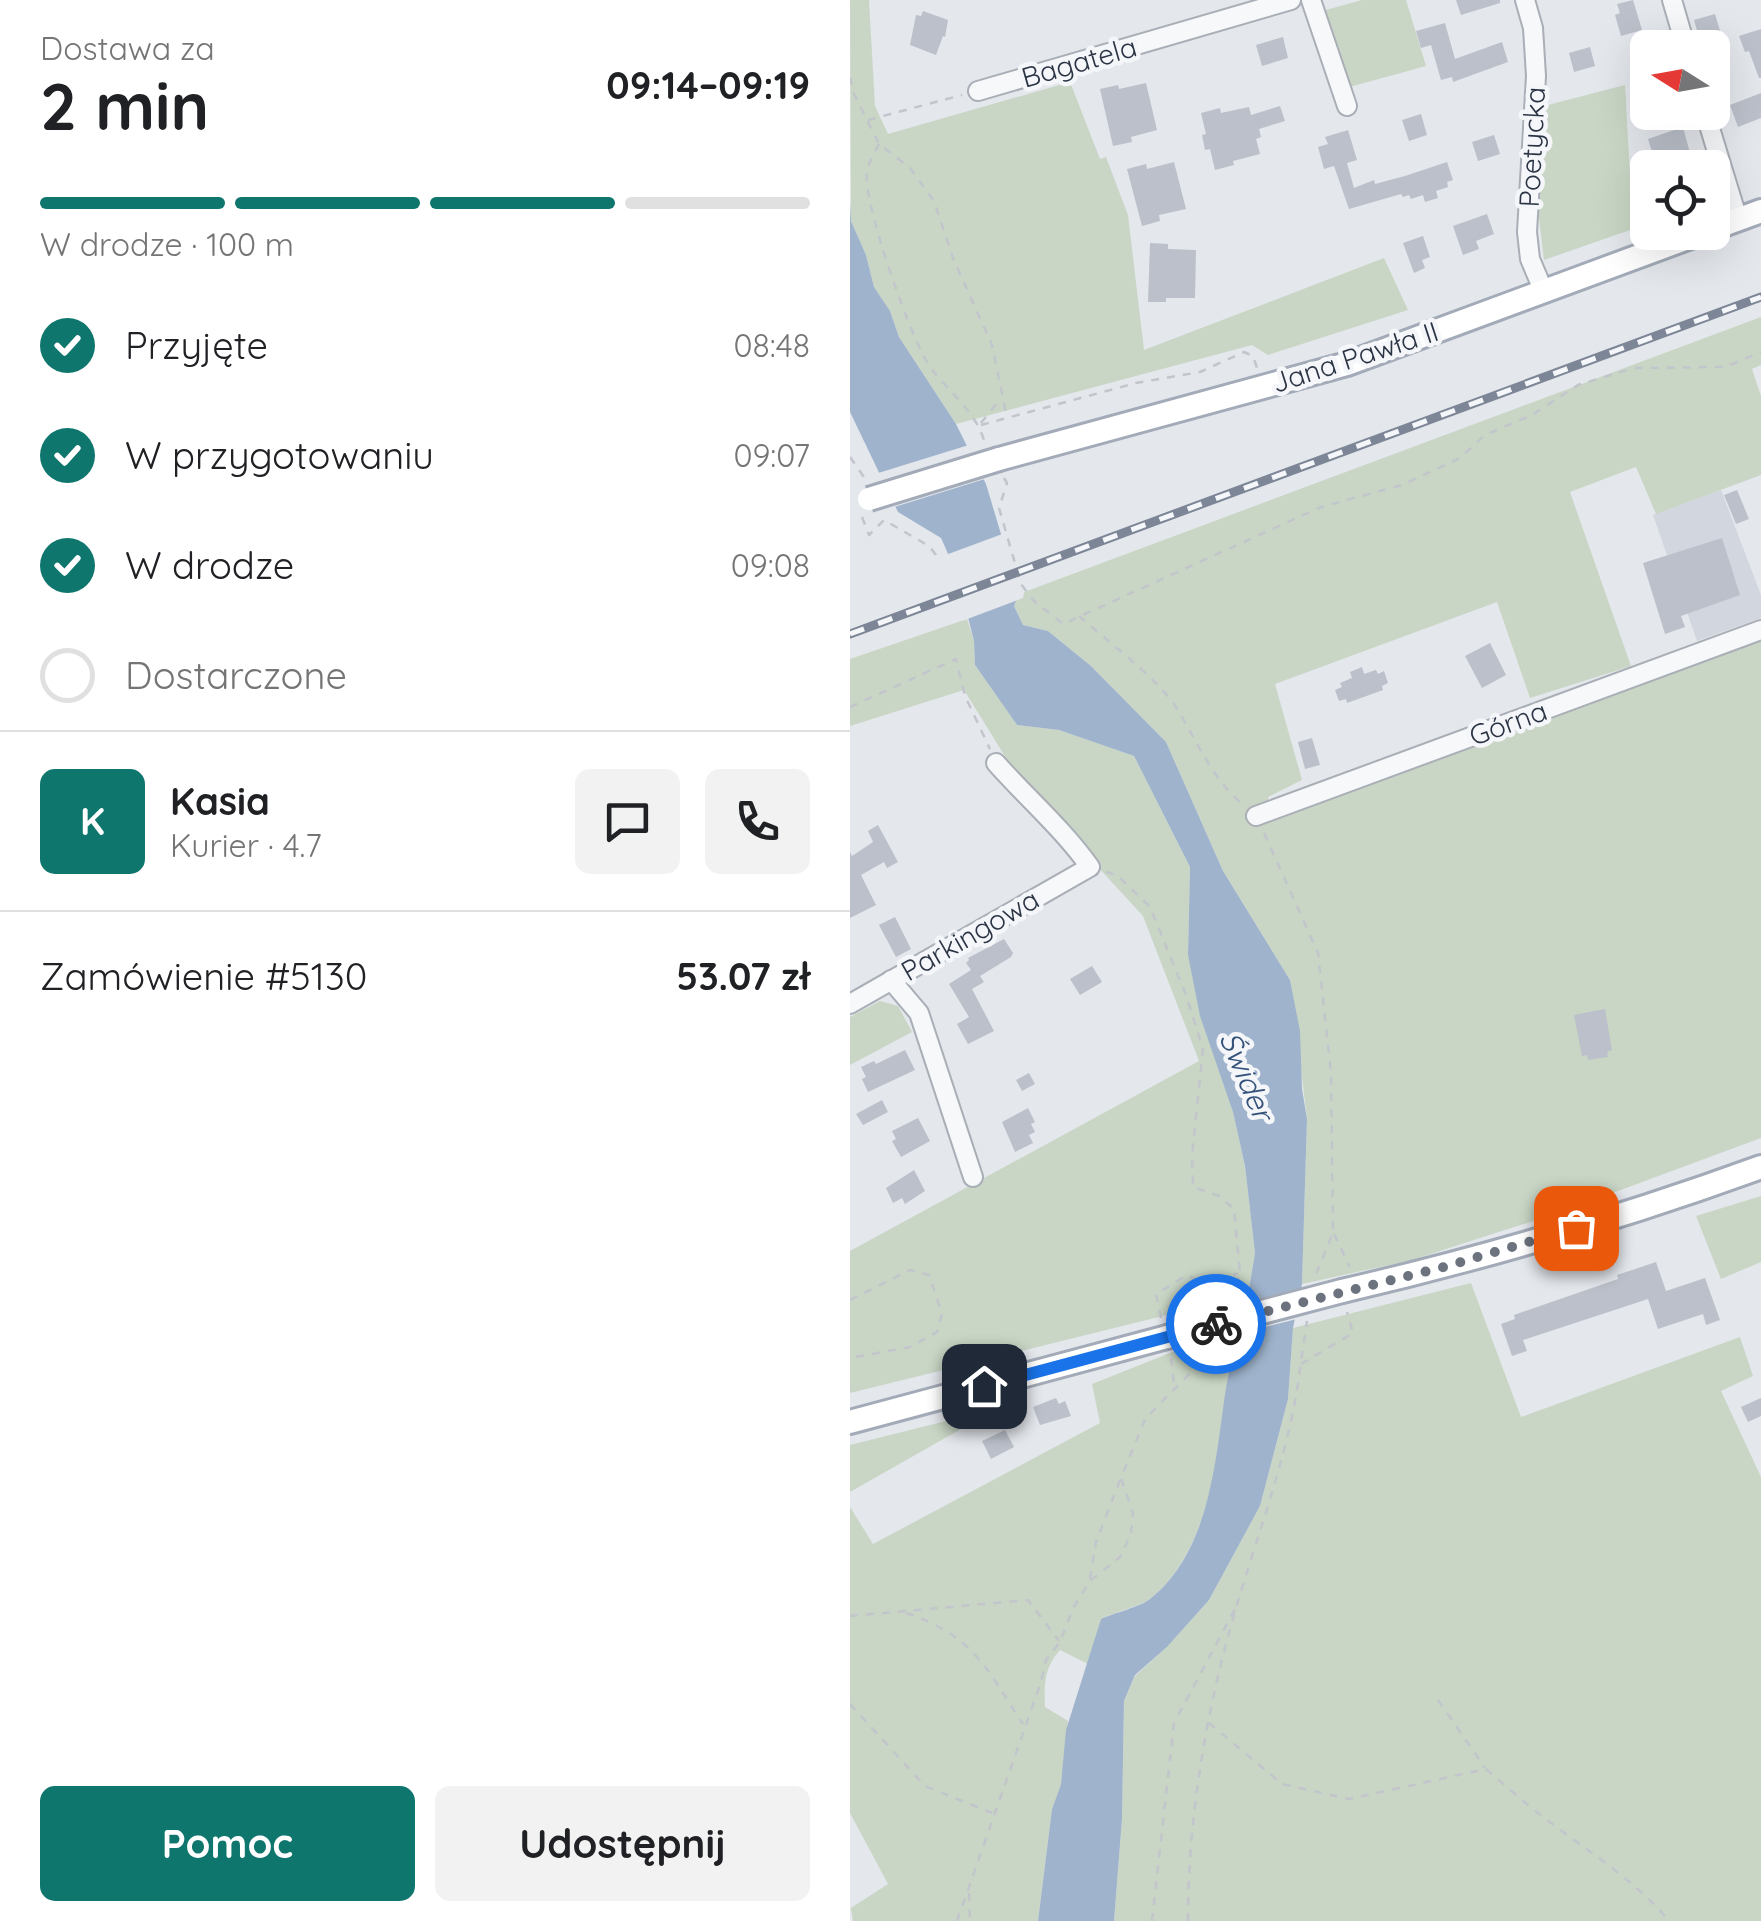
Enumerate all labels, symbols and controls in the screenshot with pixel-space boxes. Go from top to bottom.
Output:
text: Dostawa za [40,28,215,68]
street label: Bagatela [1017,28,1140,95]
north arrow [1630,30,1730,130]
map controls [1630,30,1730,250]
text: 09:14–09:19 [606,61,810,109]
text: 2 min [40,65,209,146]
street label: Poetycka [1511,86,1552,208]
button: locate [1630,150,1730,250]
text: W drodze · 100 m [40,224,294,264]
street label: Jana Pawła II [1267,313,1443,400]
icon: check [40,318,95,373]
text: Przyjęte [125,321,268,369]
text: 08:48 [734,325,810,365]
icon: check [40,428,95,483]
text: W przygotowaniu [125,431,434,479]
text: 09:07 [733,435,810,475]
icon: check [40,538,95,593]
text: W drodze [125,541,294,589]
text: 09:08 [731,545,810,585]
text: Dostarczone [125,651,347,699]
street label: Górna [1464,692,1552,753]
button: chat [575,769,680,874]
button: phone [705,769,810,874]
text: Kasia [170,777,270,825]
text: K [80,797,105,845]
text: Kurier · 4.7 [170,825,322,865]
street label: Parkingowa [895,881,1045,988]
text: Zamówienie #5130 [40,952,367,1000]
text: 53.07 zł [676,952,810,1000]
water label: Świder [1211,1026,1284,1129]
pin [1534,1186,1619,1271]
icon: bag [1549,1201,1604,1256]
courier [1166,1274,1266,1374]
icon: bike [1189,1297,1244,1352]
pin [942,1344,1027,1429]
icon: home [957,1359,1012,1414]
button: Pomoc [40,1786,415,1901]
button: Udostępnij [435,1786,810,1901]

